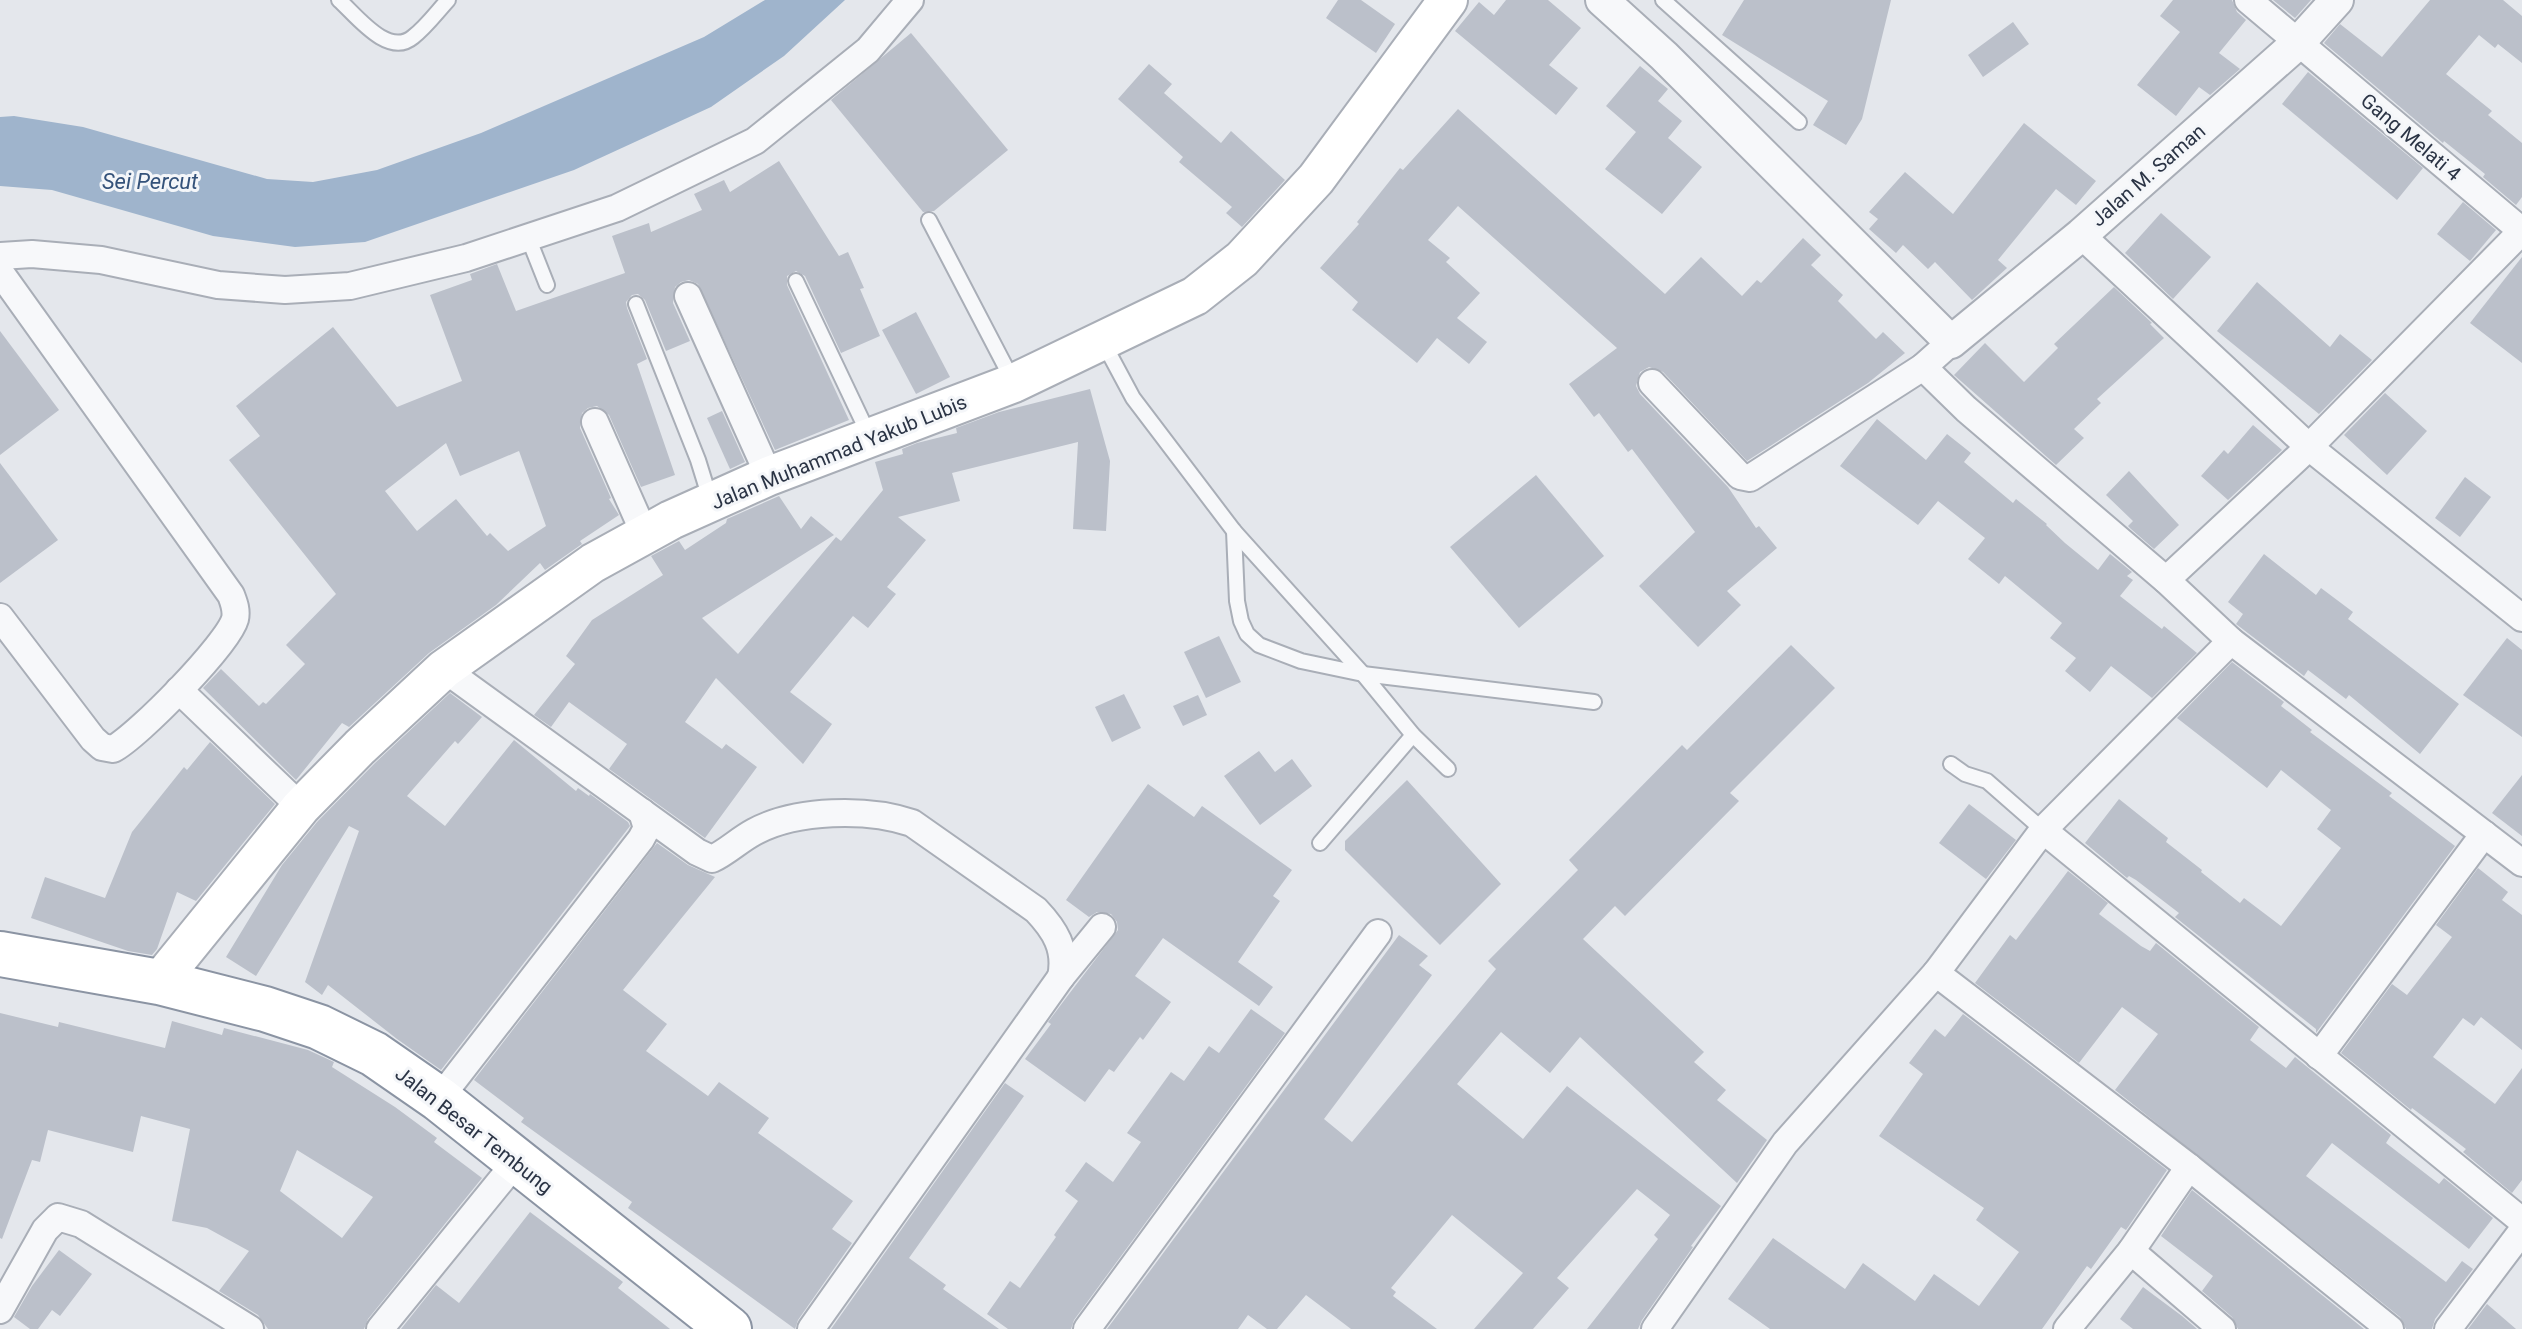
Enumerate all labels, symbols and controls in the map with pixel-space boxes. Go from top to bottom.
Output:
street label: Gang Melati 4 [2356,88,2466,186]
street label: Jalan M. Saman [2086,119,2210,231]
water label: Sei Percut [102,169,199,194]
street label: Jalan Muhammad Yakub Lubis [708,390,970,514]
street label: Jalan Besar Tembung [391,1061,557,1199]

